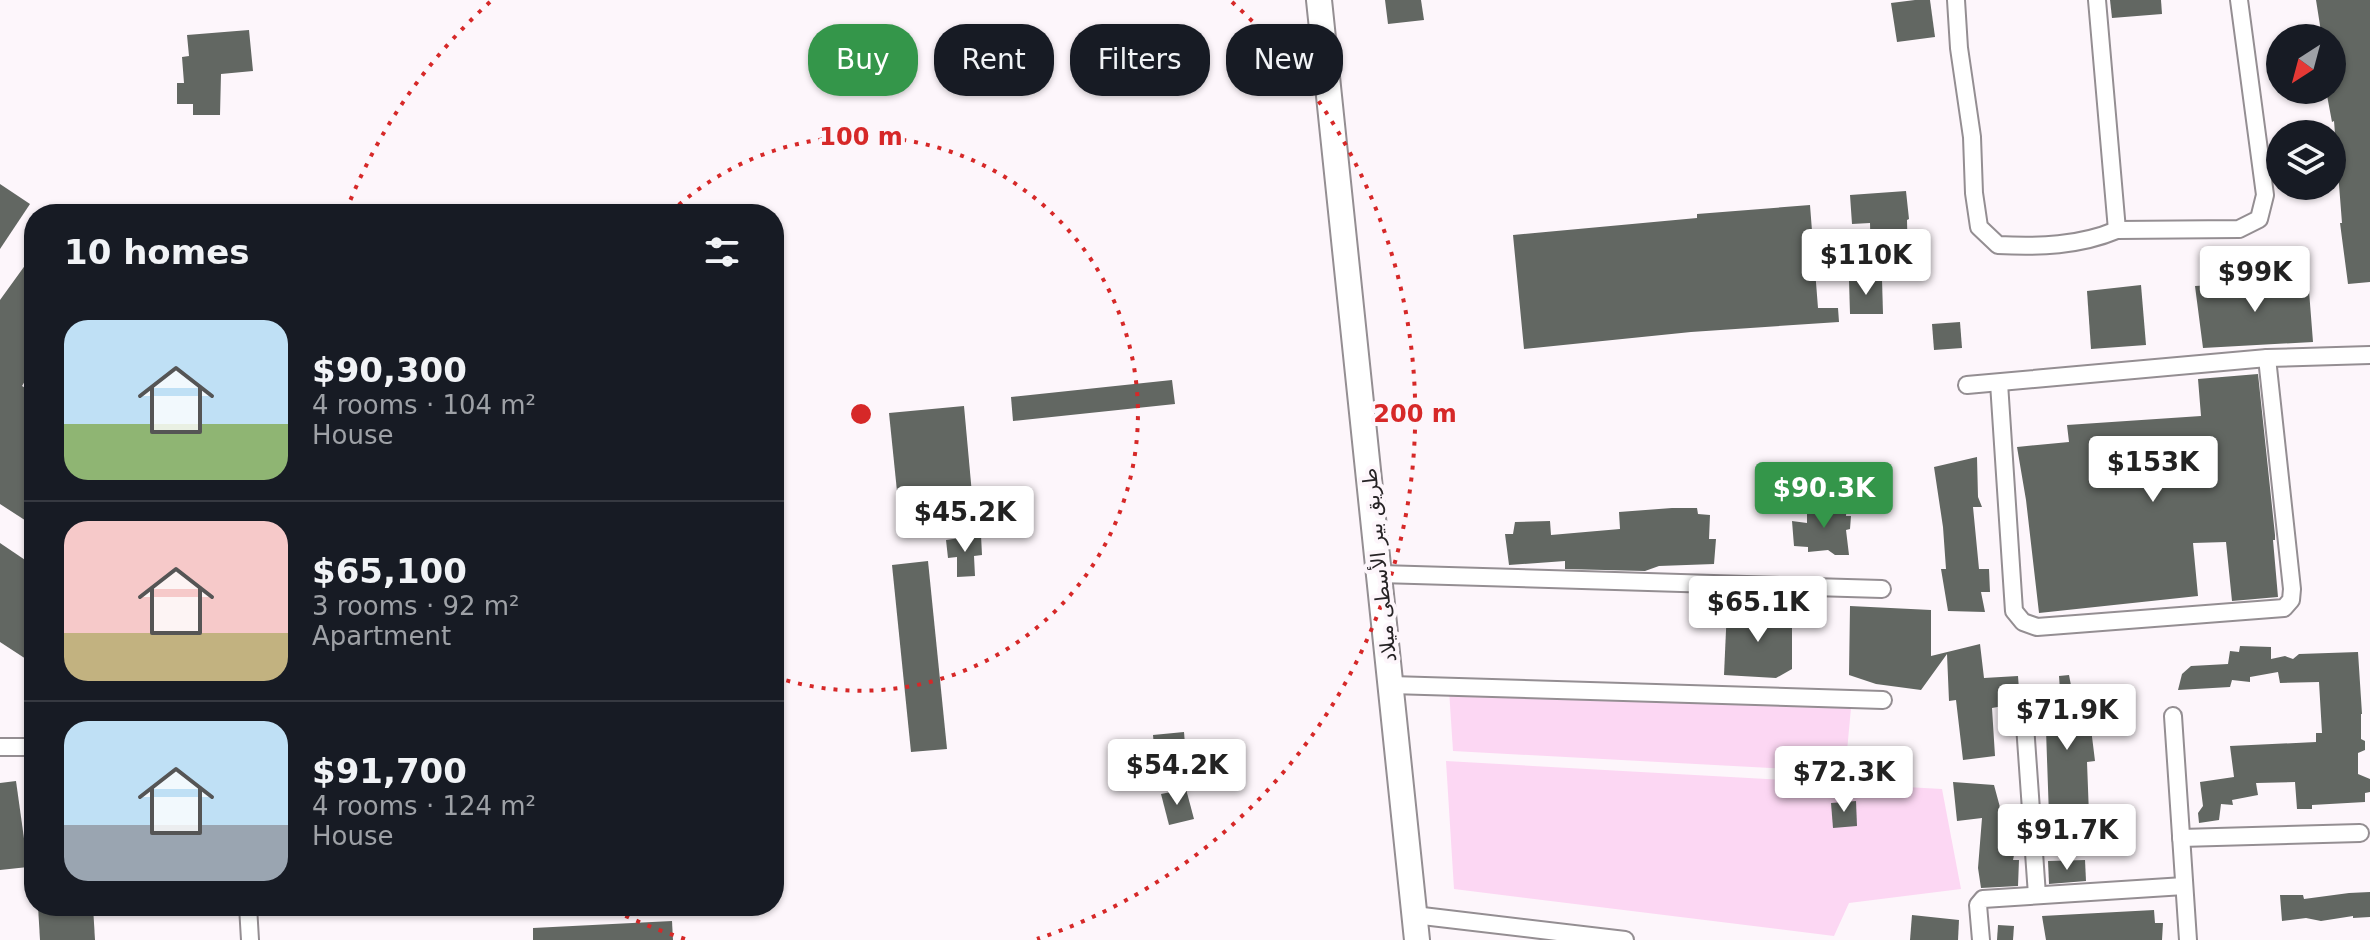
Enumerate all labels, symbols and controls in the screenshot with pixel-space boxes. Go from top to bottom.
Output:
chip: Buy [808,24,918,96]
chip: Rent [934,24,1054,96]
chip: Filters [1070,24,1210,96]
chip: New [1226,24,1343,96]
north arrow [2266,24,2346,104]
map controls [2266,24,2346,200]
button: layers [2266,120,2346,200]
text: 100 m [819,123,903,151]
pin: $110K [1810,229,1922,297]
icon: filters [700,230,744,274]
text: 10 homes [64,232,249,272]
text: $110K [1820,240,1912,270]
pin: $99K [2208,246,2302,314]
text: $99K [2218,257,2292,287]
text: $90,300 [312,350,467,390]
icon: home [128,352,224,448]
text: 4 rooms · 104 m² [312,390,536,420]
centre of rings [847,400,875,428]
text: 200 m [1373,400,1457,428]
text: House [312,420,393,450]
pin: $153K [2097,436,2209,504]
text: $153K [2107,447,2199,477]
pin: $90.3K [1759,462,1889,530]
street label: طريق بير الأسطى ميلاد [1357,467,1401,663]
text: $90.3K [1773,473,1875,503]
pin: $45.2K [900,486,1030,554]
text: $45.2K [914,497,1016,527]
text: $65,100 [312,551,467,591]
icon: home [128,553,224,649]
pin: $65.1K [1693,576,1823,644]
text: $65.1K [1707,587,1809,617]
text: 3 rooms · 92 m² [312,591,520,621]
text: Apartment [312,621,451,651]
pin: $71.9K [2002,684,2132,752]
text: $71.9K [2016,695,2118,725]
pin: $54.2K [1112,739,1242,807]
pin: $72.3K [1779,746,1909,814]
text: $54.2K [1126,750,1228,780]
text: $91,700 [312,751,467,791]
icon: home [128,753,224,849]
text: $72.3K [1793,757,1895,787]
text: 4 rooms · 124 m² [312,791,536,821]
pin: $91.7K [2002,804,2132,872]
text: $91.7K [2016,815,2118,845]
text: House [312,821,393,851]

